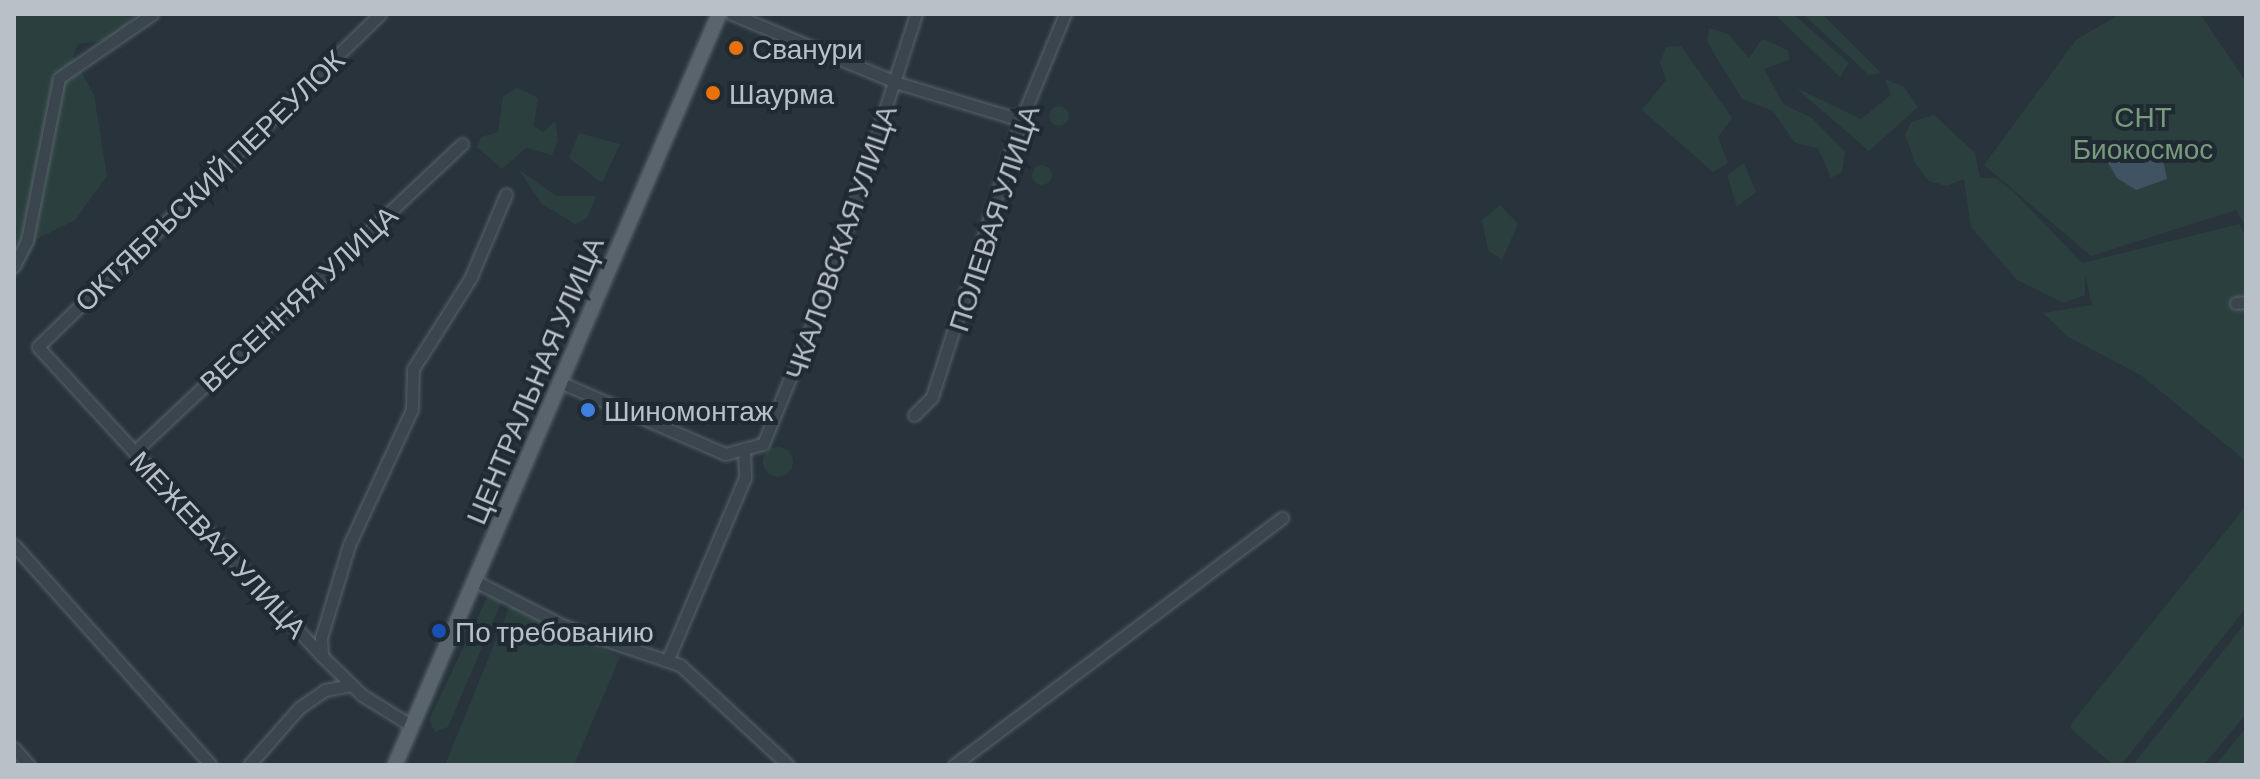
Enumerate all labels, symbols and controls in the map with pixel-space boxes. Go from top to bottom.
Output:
place label: Сванури [752,31,863,65]
marker: Сванури [727,39,745,57]
street label: ОКТЯБРЬСКИЙ ПЕРЕУЛОК [67,42,351,318]
place label: Шаурма [729,76,834,110]
marker: Шаурма [704,84,722,102]
park label: СНТ Биокосмос [2073,99,2213,165]
street label: ЧКАЛОВСКАЯ УЛИЦА [777,100,903,384]
street label: ПОЛЕВАЯ УЛИЦА [941,101,1045,335]
street label: ВЕСЕННЯЯ УЛИЦА [192,198,404,398]
street label: ЦЕНТРАЛЬНАЯ УЛИЦА [458,231,610,529]
place label: Шиномонтаж [604,393,773,427]
marker: Шиномонтаж [579,401,597,419]
street label: МЕЖЕВАЯ УЛИЦА [124,443,314,645]
place label: По требованию [455,614,654,648]
marker: По требованию [430,622,448,640]

